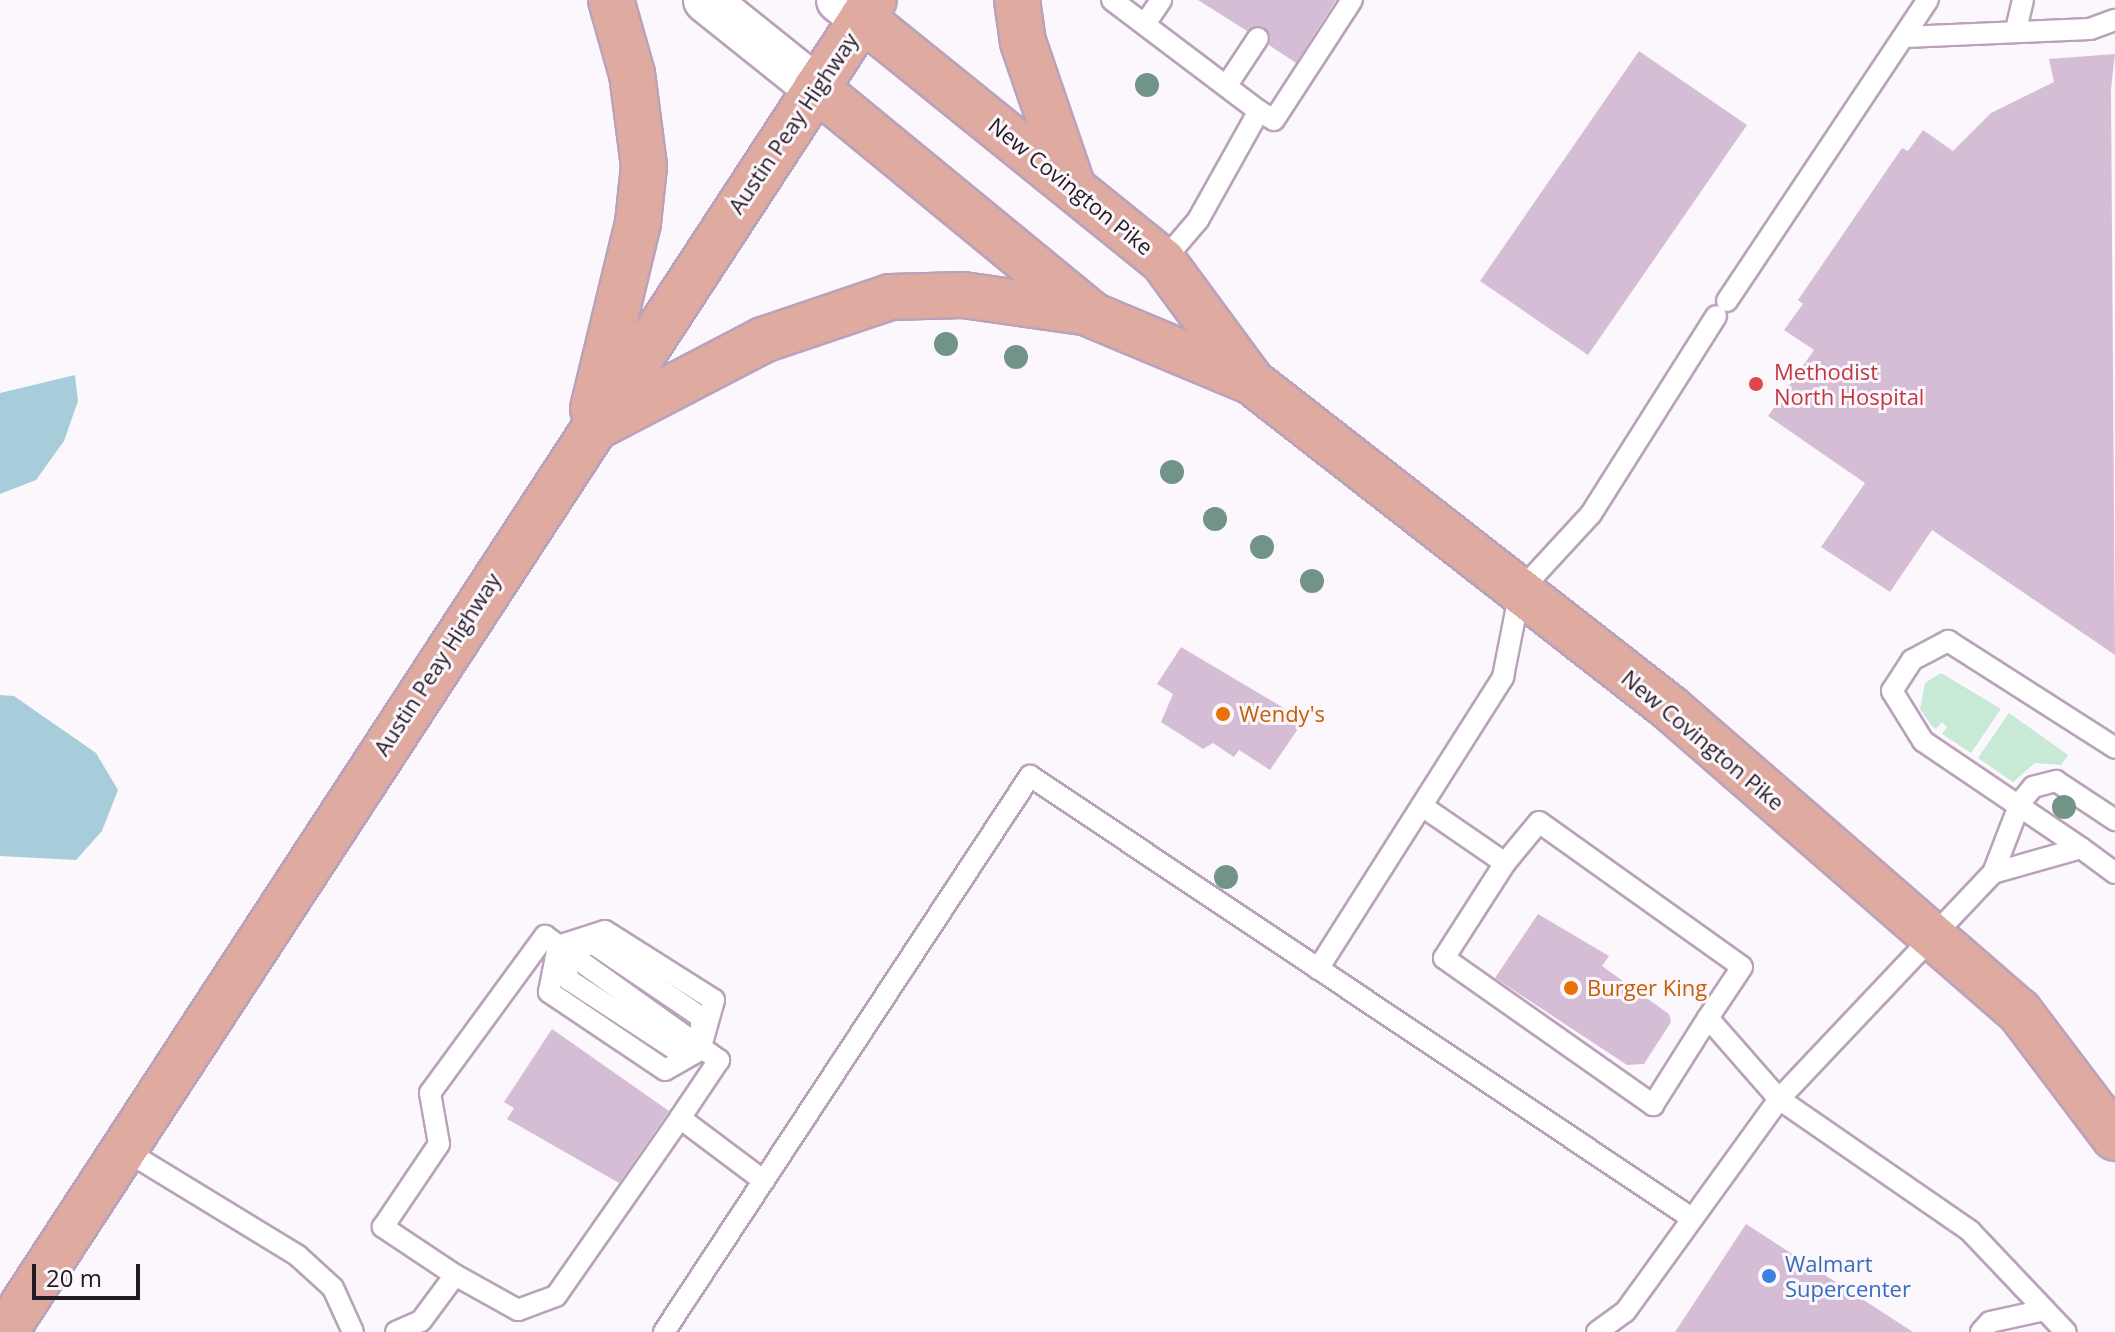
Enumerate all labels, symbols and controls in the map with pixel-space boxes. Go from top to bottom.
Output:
street label: Austin Peay Highway [723,28,863,218]
street label: New Covington Pike [984,112,1158,260]
place label: Methodist North Hospital [1774,358,1924,410]
marker: Methodist North Hospital [1745,373,1767,395]
street label: Austin Peay Highway [368,568,506,760]
street label: New Covington Pike [1616,664,1790,816]
place label: Wendy's [1239,701,1325,727]
marker: Wendy's [1214,705,1232,723]
place label: Burger King [1587,975,1707,1001]
marker: Burger King [1562,979,1580,997]
scale bar [36,1248,144,1298]
place label: Walmart Supercenter [1785,1250,1911,1302]
text: 20 m [46,1261,102,1294]
marker: Walmart Supercenter [1760,1267,1778,1285]

